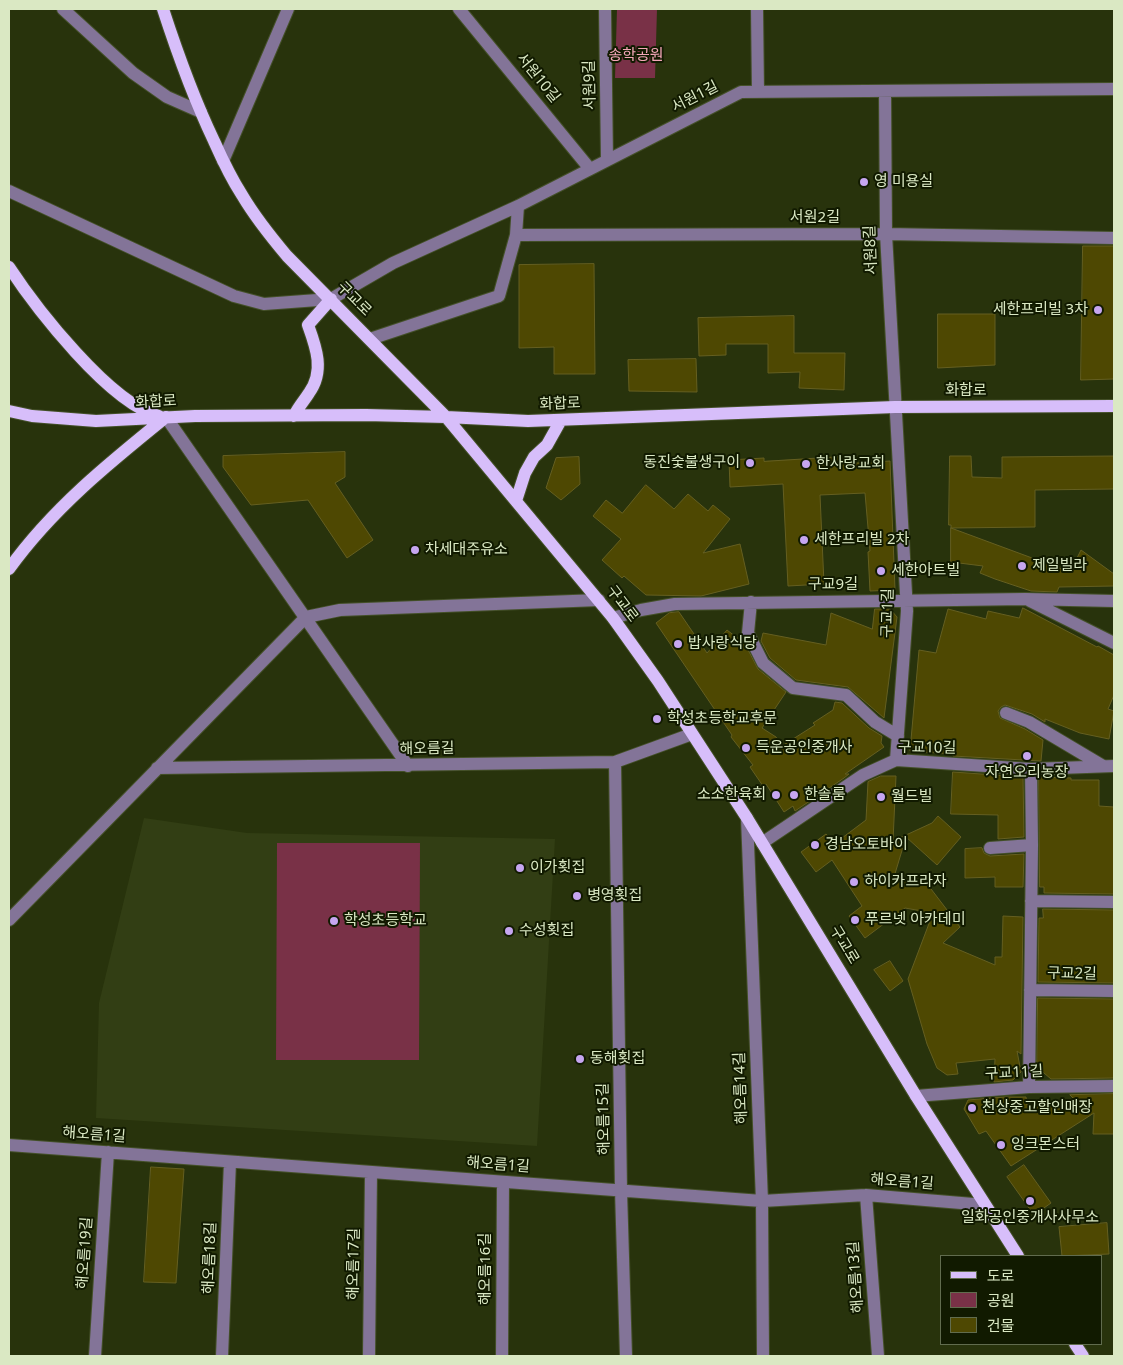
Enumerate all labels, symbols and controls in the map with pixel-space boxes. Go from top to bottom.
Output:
park label: 송학공원 [608,47,664,65]
street label: 서원10길 [513,50,563,106]
street label: 서원9길 [581,60,599,110]
street label: 서원1길 [669,78,721,116]
place label: 영 미용실 [874,173,933,191]
marker: 영 미용실 [858,176,870,188]
street label: 서원2길 [790,209,840,227]
street label: 서원8길 [861,225,881,275]
street label: 구교로 [333,278,375,320]
place label: 세한프리빌 3차 [993,301,1088,319]
marker: 세한프리빌 3차 [1092,304,1104,316]
street label: 화합로 [945,382,987,400]
street label: 화합로 [135,392,177,412]
street label: 화합로 [539,394,581,414]
place label: 동진숯불생구이 [643,454,740,472]
place label: 한사랑교회 [816,455,885,473]
marker: 동진숯불생구이 [744,457,756,469]
marker: 한사랑교회 [800,458,812,470]
place label: 세한프리빌 2차 [814,531,909,549]
marker: 세한프리빌 2차 [798,534,810,546]
place label: 차세대주유소 [425,541,508,559]
marker: 차세대주유소 [409,544,421,556]
place label: 제일빌라 [1032,557,1087,575]
marker: 제일빌라 [1016,560,1028,572]
place label: 세한아트빌 [891,562,960,580]
marker: 세한아트빌 [875,565,887,577]
street label: 구교9길 [808,576,858,594]
street label: 구교로 [602,582,642,626]
street label: 구교1길 [879,588,897,638]
place label: 밥사랑식당 [688,635,757,653]
marker: 밥사랑식당 [672,638,684,650]
place label: 학성초등학교후문 [667,710,777,728]
marker: 학성초등학교후문 [651,713,663,725]
street label: 구교10길 [898,738,956,758]
place label: 득운공인중개사 [756,739,853,757]
street label: 해오름길 [399,740,455,758]
marker: 득운공인중개사 [740,742,752,754]
marker: 자연오리농장 [1021,750,1033,762]
place label: 자연오리농장 [986,764,1068,782]
place label: 소소한육회 [697,786,766,804]
place label: 한솔룸 [804,786,845,804]
place label: 월드빌 [891,788,932,806]
marker: 소소한육회 [770,789,782,801]
marker: 한솔룸 [788,789,800,801]
marker: 월드빌 [875,791,887,803]
place label: 경남오토바이 [825,836,908,854]
marker: 경남오토바이 [809,839,821,851]
place label: 이가횟집 [530,859,585,877]
marker: 이가횟집 [514,862,526,874]
place label: 하이카프라자 [864,873,947,891]
marker: 하이카프라자 [848,876,860,888]
place label: 병영횟집 [587,887,642,905]
marker: 병영횟집 [571,890,583,902]
place label: 푸르넷 아카데미 [865,911,965,929]
place label: 학성초등학교 [344,912,427,930]
marker: 푸르넷 아카데미 [849,914,861,926]
marker: 학성초등학교 [328,915,340,927]
place label: 수성횟집 [519,922,574,940]
street label: 구교로 [826,923,862,967]
marker: 수성횟집 [503,925,515,937]
street label: 구교2길 [1047,965,1097,983]
place label: 동해횟집 [590,1050,645,1068]
street label: 해오름14길 [731,1052,751,1124]
marker: 동해횟집 [574,1053,586,1065]
street label: 구교11길 [984,1062,1044,1084]
street label: 해오름15길 [594,1083,614,1155]
place label: 천상중고할인매장 [982,1099,1092,1117]
marker: 천상중고할인매장 [966,1102,978,1114]
street label: 해오름1길 [62,1124,126,1146]
place label: 잉크몬스터 [1011,1136,1080,1154]
marker: 잉크몬스터 [995,1139,1007,1151]
street label: 해오름1길 [466,1154,530,1176]
street label: 해오름1길 [870,1171,934,1193]
marker: 일화공인중개사사무소 [1024,1195,1036,1207]
place label: 일화공인중개사사무소 [961,1209,1099,1227]
street label: 해오름19길 [73,1216,97,1290]
street label: 해오름18길 [200,1222,220,1294]
street label: 해오름17길 [344,1228,364,1300]
street label: 해오름16길 [477,1233,495,1305]
street label: 해오름13길 [844,1240,868,1314]
legend [940,1255,1103,1345]
text: 도로 [987,1265,1015,1285]
text: 공원 [987,1290,1015,1310]
text: 건물 [987,1315,1015,1335]

